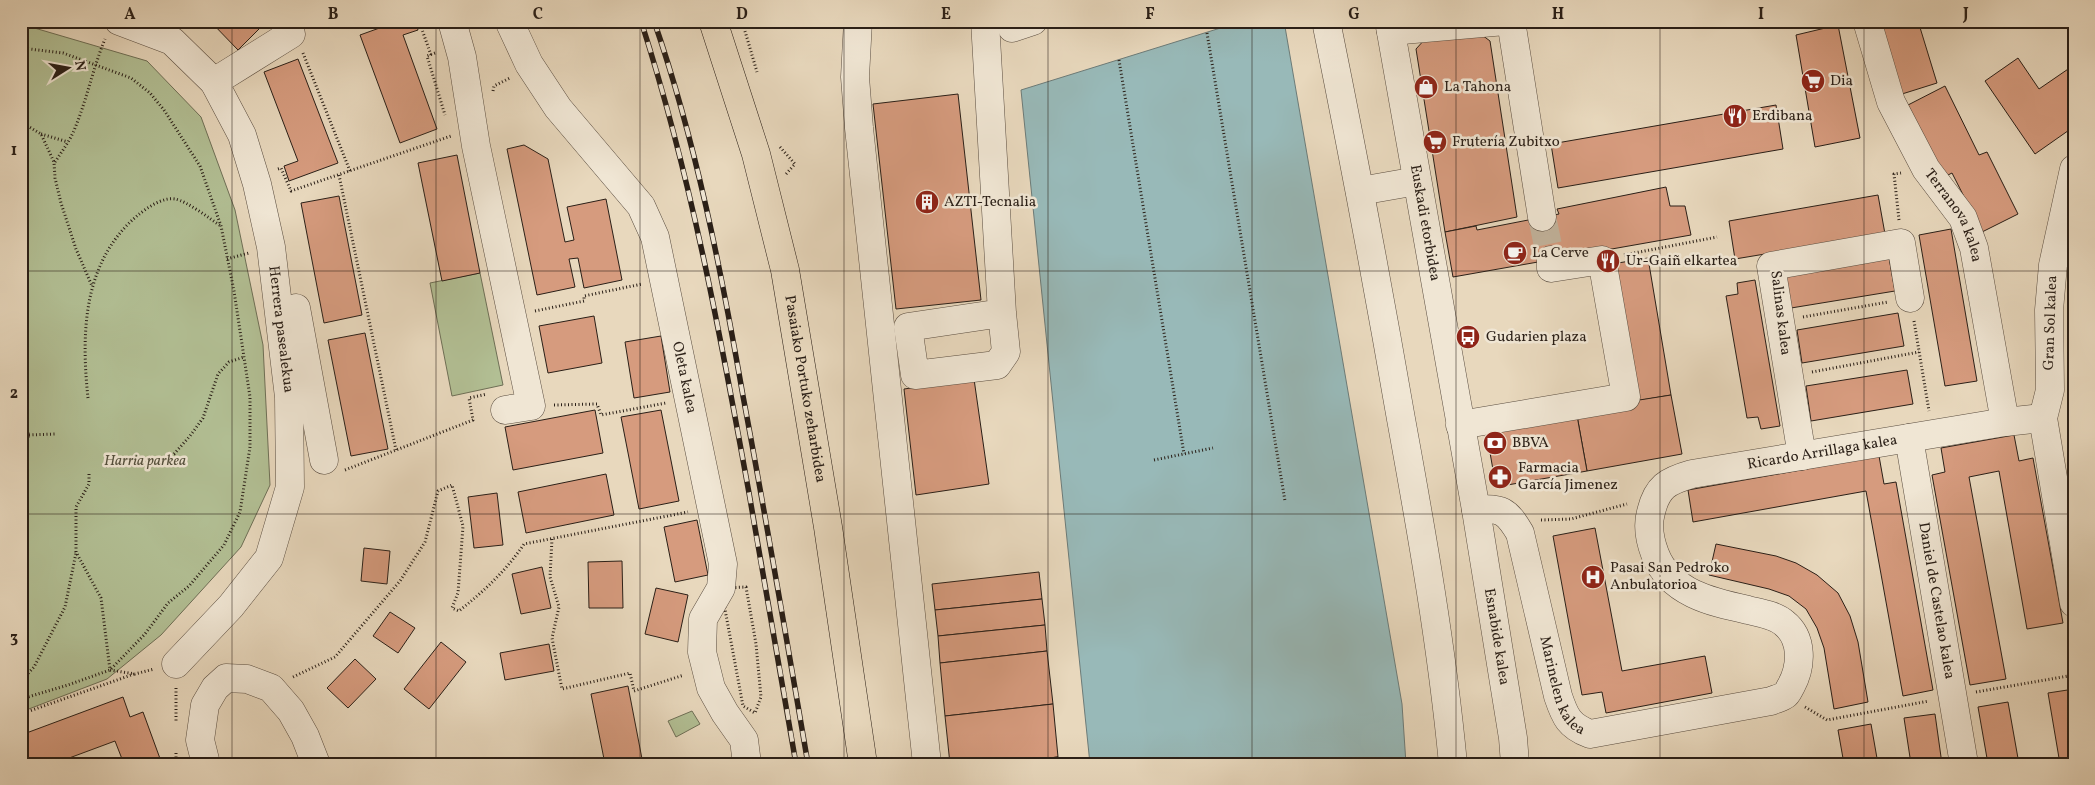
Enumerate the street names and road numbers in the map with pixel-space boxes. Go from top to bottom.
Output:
street label: Euskadi etorbidea [1404,163,1446,283]
street label: Terranova kalea [1919,165,1987,264]
street label: Herrera pasealekua [263,265,299,394]
street label: Salinas kalea [1764,269,1796,357]
street label: Gran Sol kalea [2039,275,2063,371]
street label: Pasaiako Portuko zeharbidea [779,294,831,484]
street label: Oleta kalea [666,339,702,415]
street label: Ricardo Arrillaga kalea [1746,430,1899,475]
street label: Daniel de Castelao kalea [1913,521,1960,681]
street label: Esnabide kalea [1478,587,1515,687]
street label: Marinelen kalea [1534,634,1589,741]

